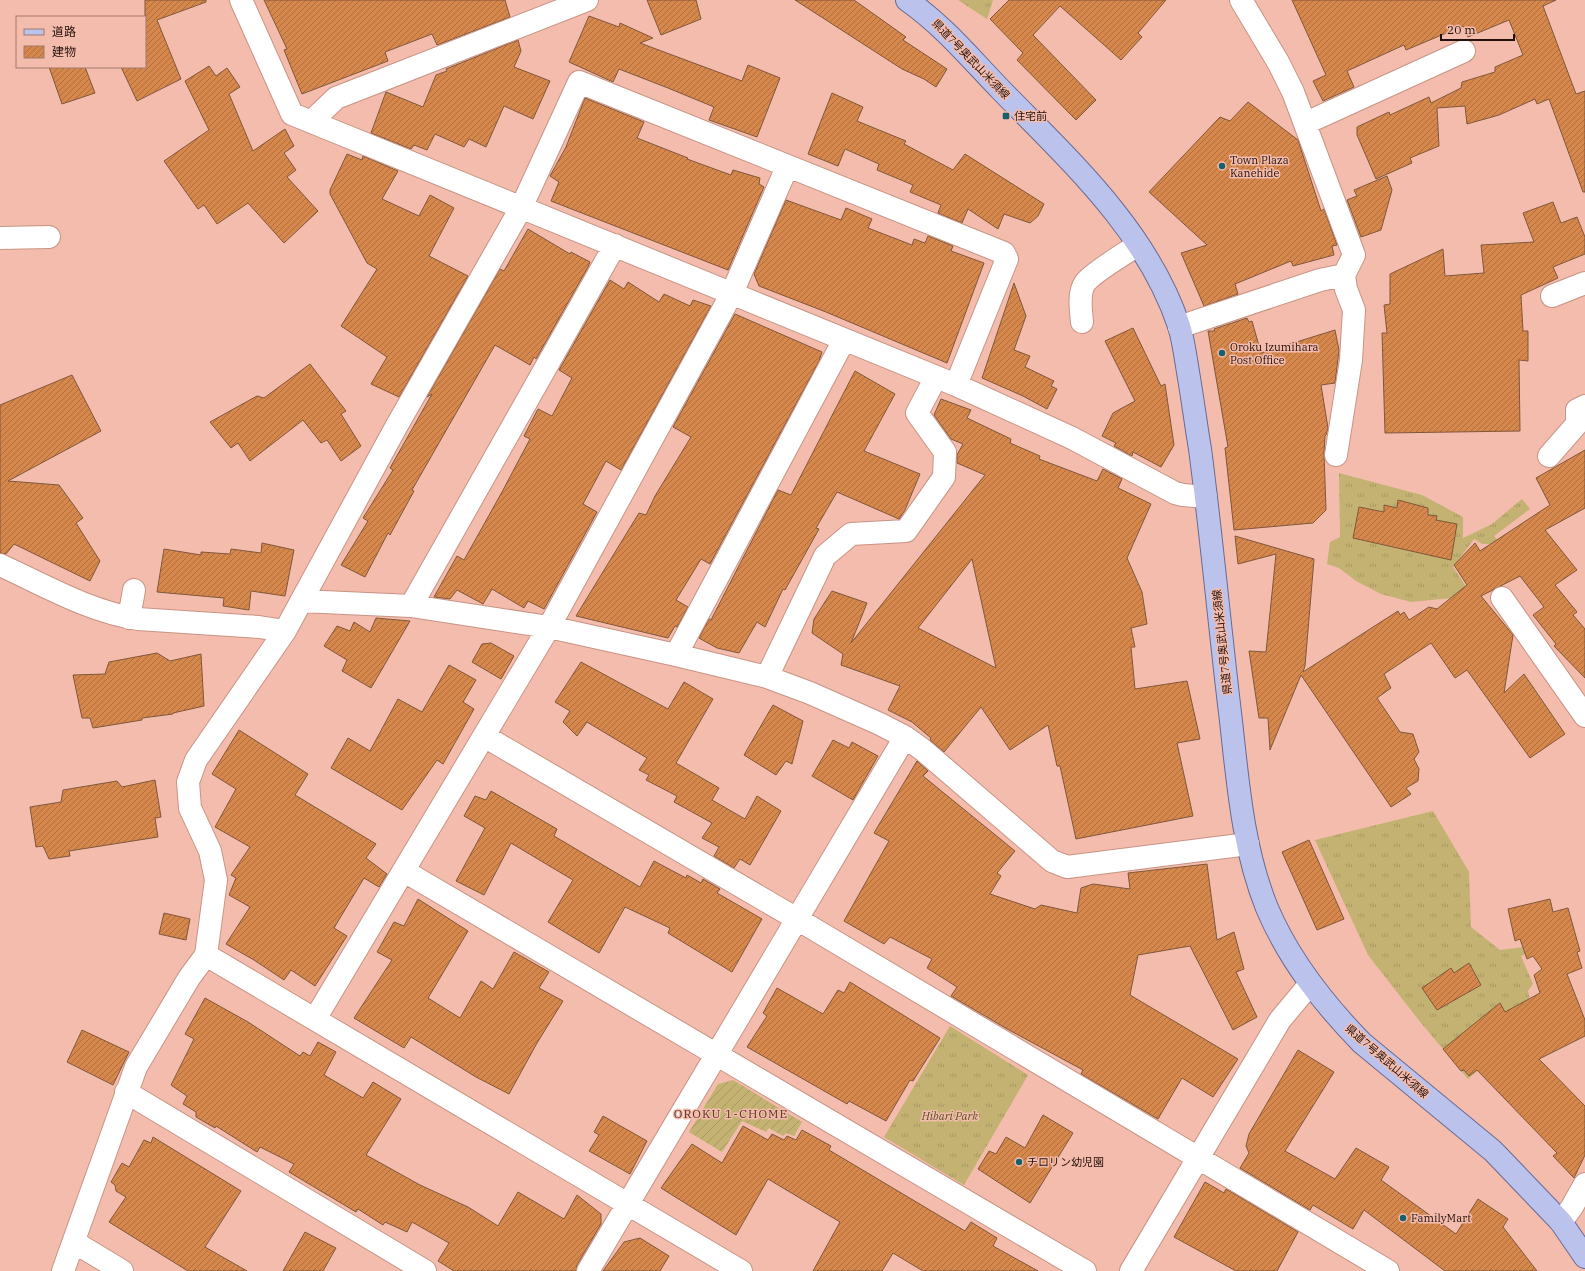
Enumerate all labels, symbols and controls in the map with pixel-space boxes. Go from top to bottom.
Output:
legend [16,16,146,68]
street label: 県道7号奥武山米須線 [929,16,1013,102]
scale bar [1441,16,1514,42]
text: 20 m [1447,22,1476,37]
text: 道路 [52,24,76,39]
text: 建物 [52,44,76,59]
place label: 住宅前 [1014,109,1047,123]
marker: 住宅前 [1001,111,1011,121]
place label: Town Plaza Kanehide [1230,153,1289,180]
marker: Town Plaza Kanehide [1217,161,1227,171]
place label: Oroku Izumihara Post Office [1230,340,1319,367]
marker: Oroku Izumihara Post Office [1217,348,1227,358]
street label: 県道7号奥武山米須線 [1210,589,1234,695]
street label: 県道7号奥武山米須線 [1343,1021,1431,1101]
district label: OROKU 1-CHOME [674,1106,788,1121]
park label: Hibari Park [921,1109,978,1123]
place label: チロリン幼児園 [1027,1155,1104,1169]
marker: チロリン幼児園 [1014,1157,1024,1167]
place label: FamilyMart [1411,1211,1471,1225]
marker: FamilyMart [1398,1213,1408,1223]

